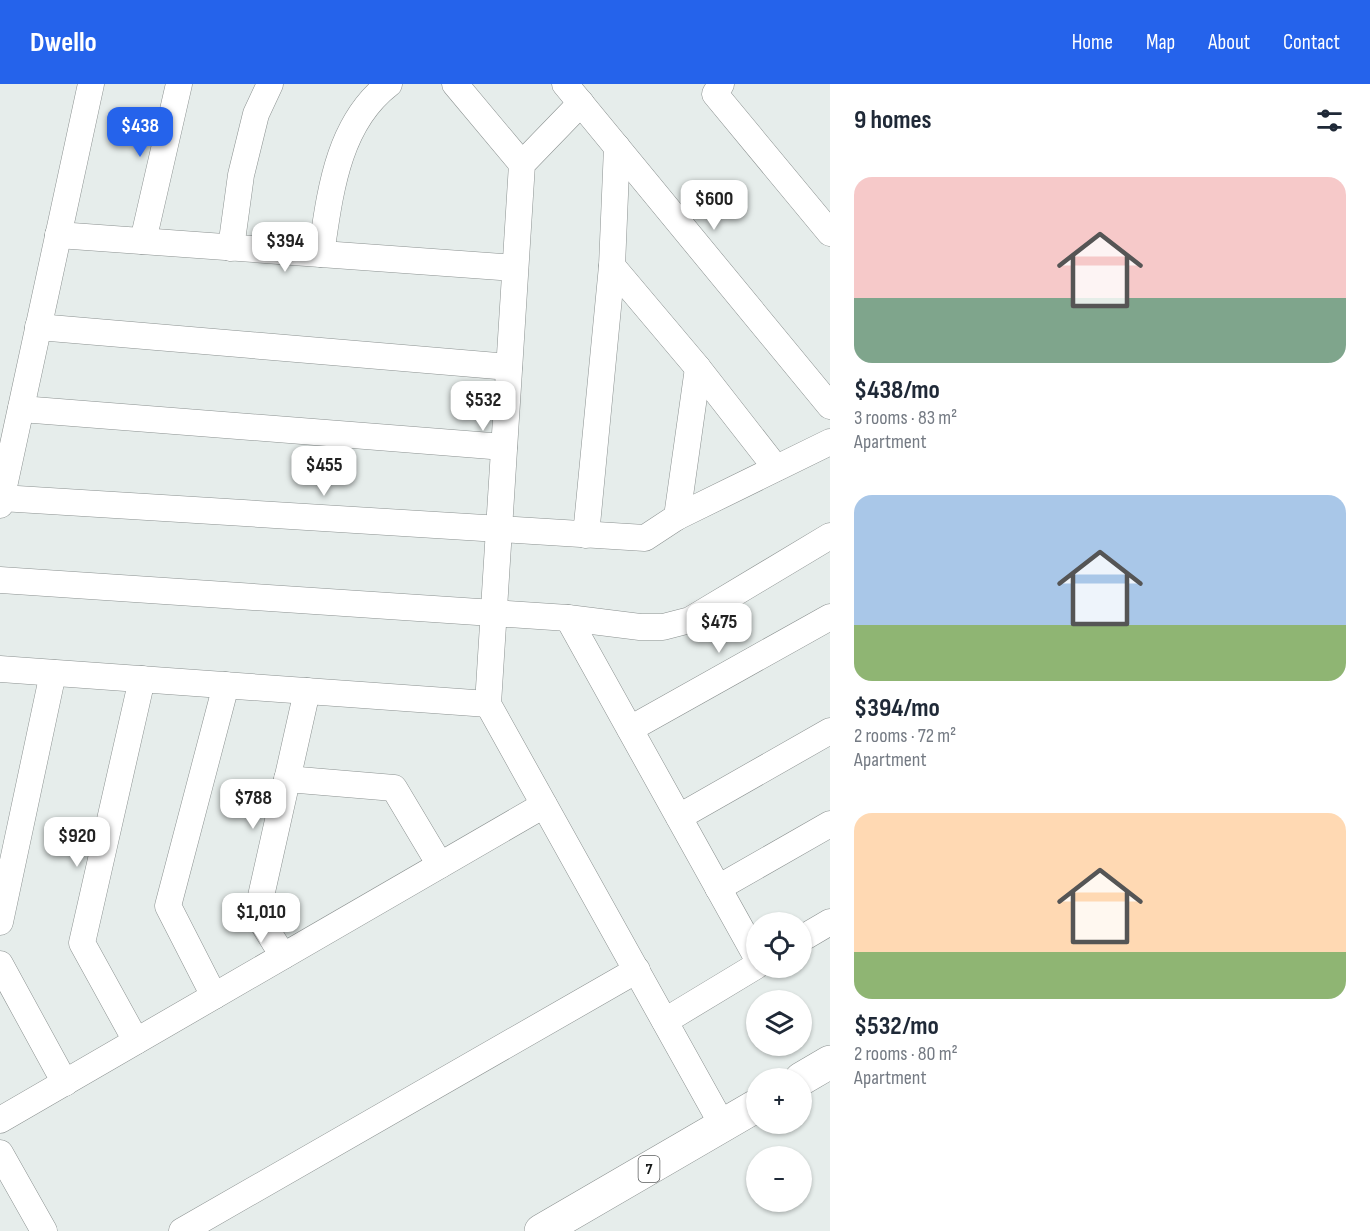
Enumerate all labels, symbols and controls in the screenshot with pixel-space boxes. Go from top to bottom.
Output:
text: Dwello [30,26,97,59]
text: Home [1072,30,1113,55]
text: Map [1146,30,1175,55]
text: About [1208,30,1250,55]
text: Contact [1283,30,1340,55]
icon: filters [1313,104,1346,137]
text: 9 homes [854,105,932,136]
pin: $438 [104,107,176,158]
text: $438 [121,114,159,138]
pin: $600 [678,180,750,231]
text: $600 [695,187,733,211]
icon: home [1046,216,1154,324]
pin: $394 [249,222,321,273]
text: $394 [266,229,304,253]
text: $438/mo [854,375,940,406]
pin: $532 [447,381,519,432]
text: $532 [465,388,501,412]
text: 3 rooms · 83 m² [854,406,957,430]
text: Apartment [854,430,927,454]
pin: $455 [288,446,360,497]
text: $455 [305,453,343,477]
icon: home [1046,534,1154,642]
pin: $475 [683,603,755,654]
text: $475 [701,610,737,634]
text: $394/mo [854,693,940,724]
text: 2 rooms · 72 m² [854,724,956,748]
text: Apartment [854,748,927,772]
pin: $788 [217,779,289,830]
text: $788 [234,786,272,810]
pin: $920 [41,817,113,868]
text: $920 [58,824,96,848]
icon: home [1046,852,1154,960]
pin: $1,010 [212,893,310,944]
text: $1,010 [236,900,286,924]
map controls [746,912,812,1212]
button: locate [746,912,812,978]
button: layers [746,990,812,1056]
text: $532/mo [854,1011,939,1042]
text: 2 rooms · 80 m² [854,1042,958,1066]
text: Apartment [854,1066,927,1090]
button: + [746,1068,812,1134]
button: − [746,1146,812,1212]
road number: 7 [638,1156,660,1182]

